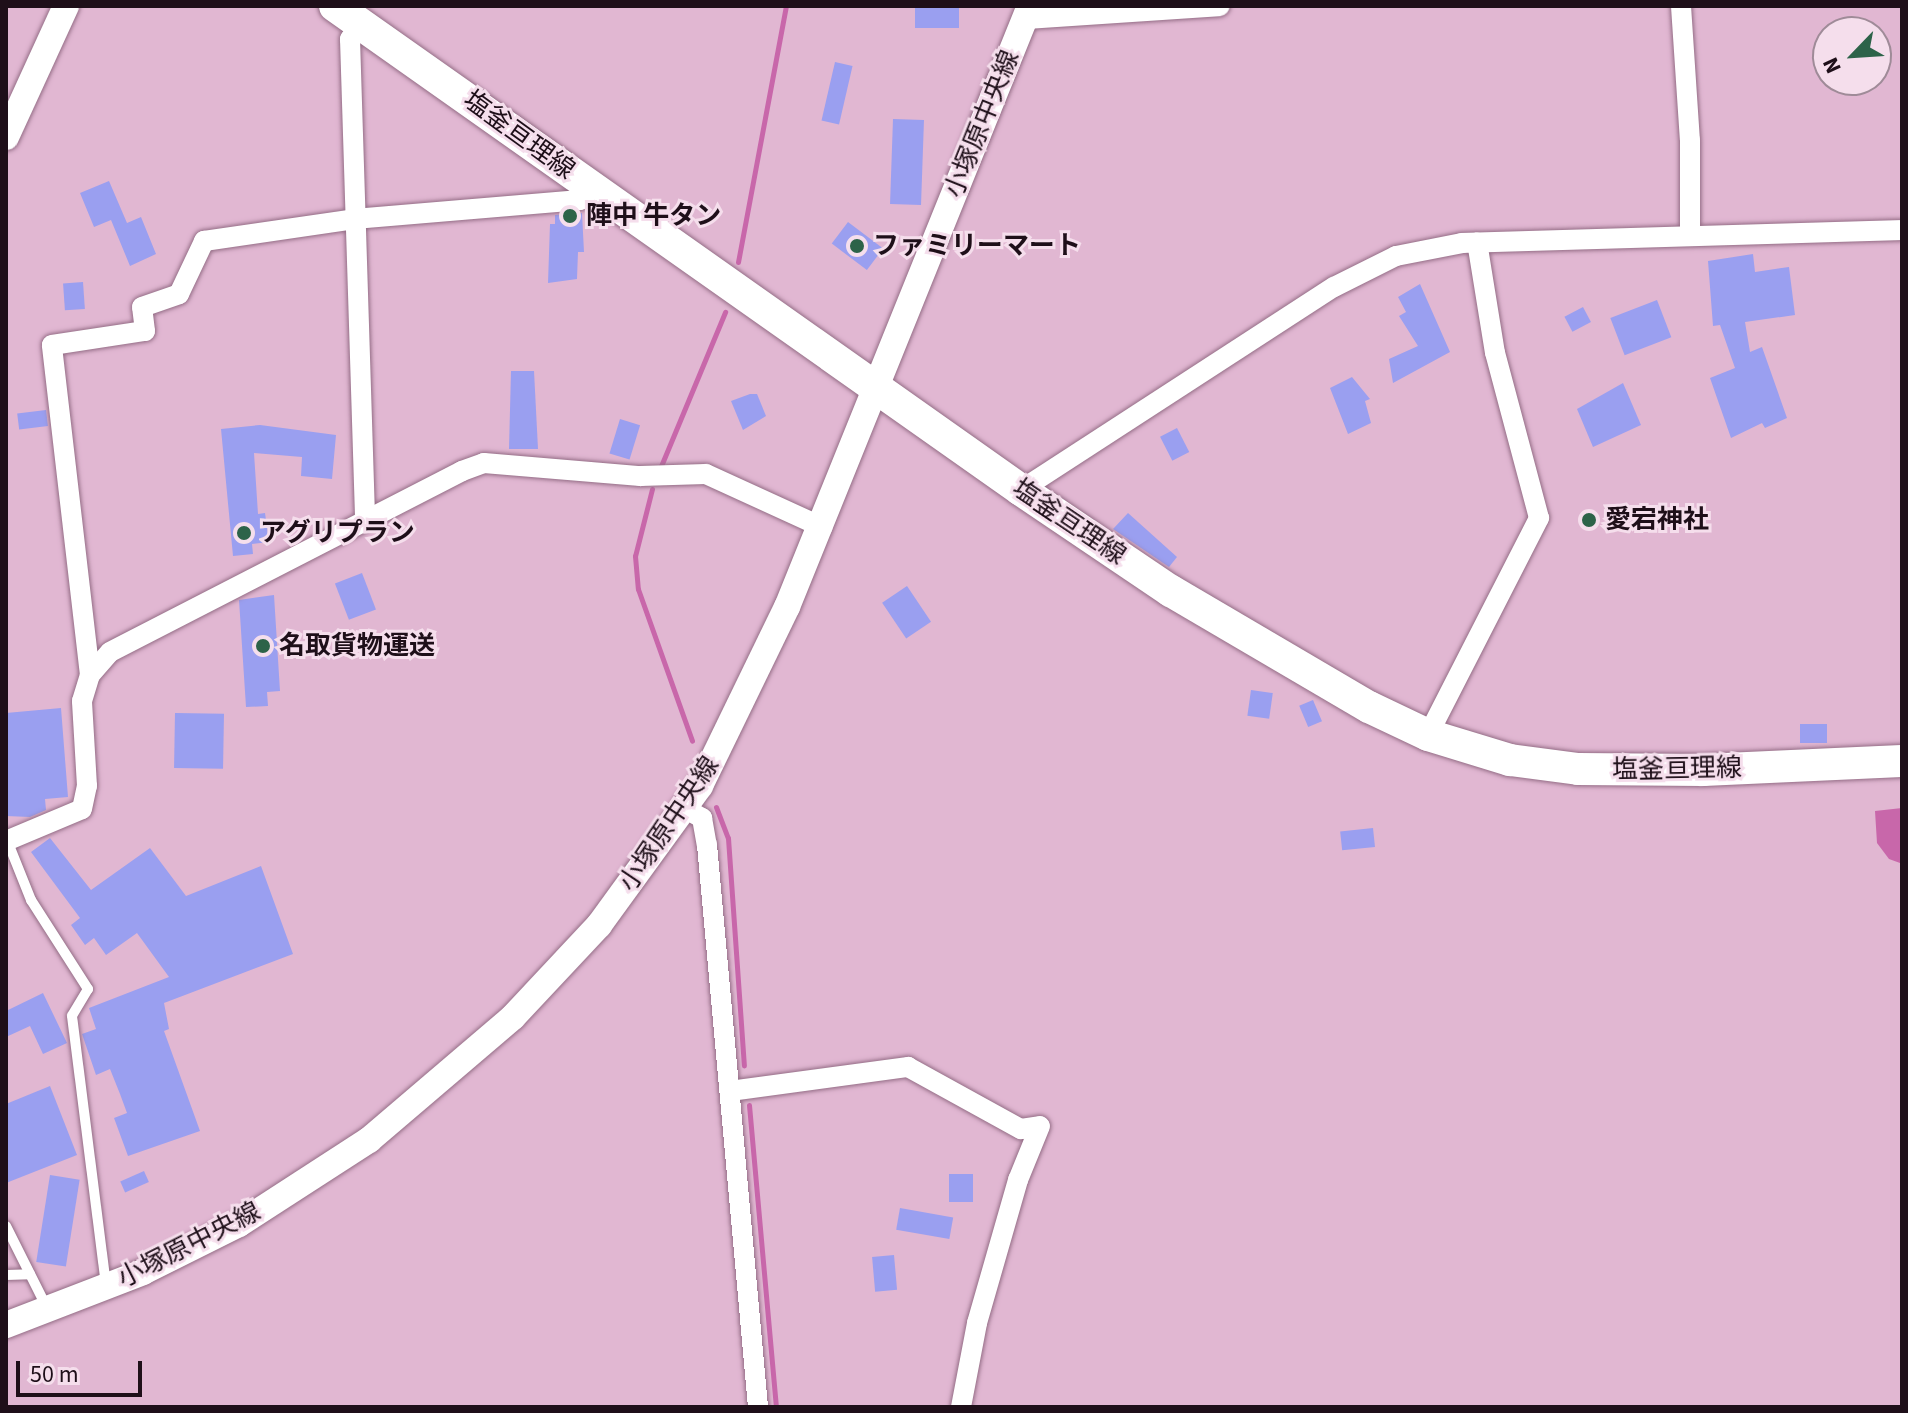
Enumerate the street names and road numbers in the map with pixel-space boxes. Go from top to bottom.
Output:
street label: 小塚原中央線 [938,46,1026,202]
street label: 塩釜亘理線 [457,84,581,186]
street label: 塩釜亘理線 [1006,473,1132,571]
street label: 小塚原中央線 [612,751,726,897]
street label: 塩釜亘理線 [1612,752,1742,786]
street label: 小塚原中央線 [112,1196,266,1294]

